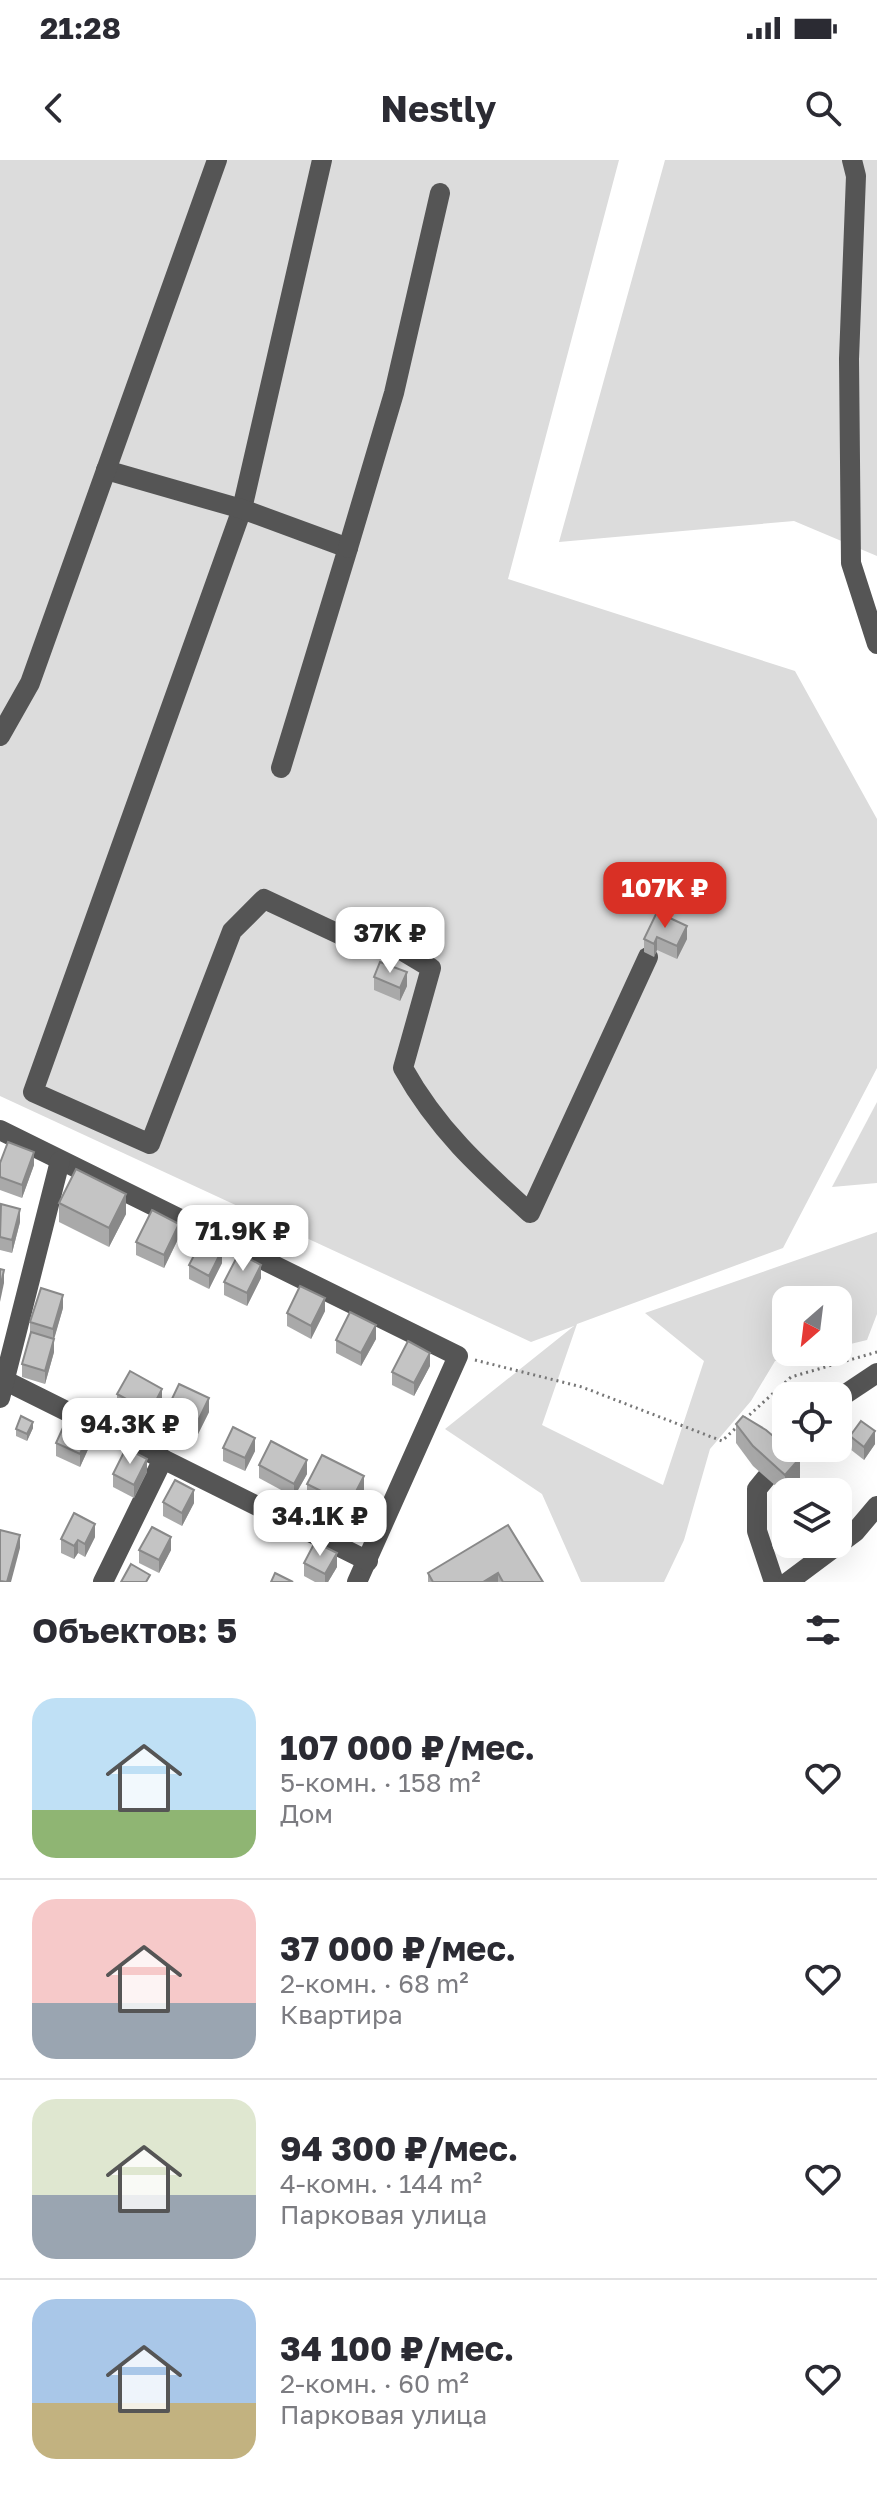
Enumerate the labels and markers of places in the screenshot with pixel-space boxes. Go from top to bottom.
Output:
pin: 107K ₽ [600,862,730,930]
pin: 37K ₽ [334,907,446,975]
pin: 71.9K ₽ [169,1205,317,1273]
pin: 94.3K ₽ [56,1398,204,1466]
pin: 34.1K ₽ [246,1490,394,1558]

